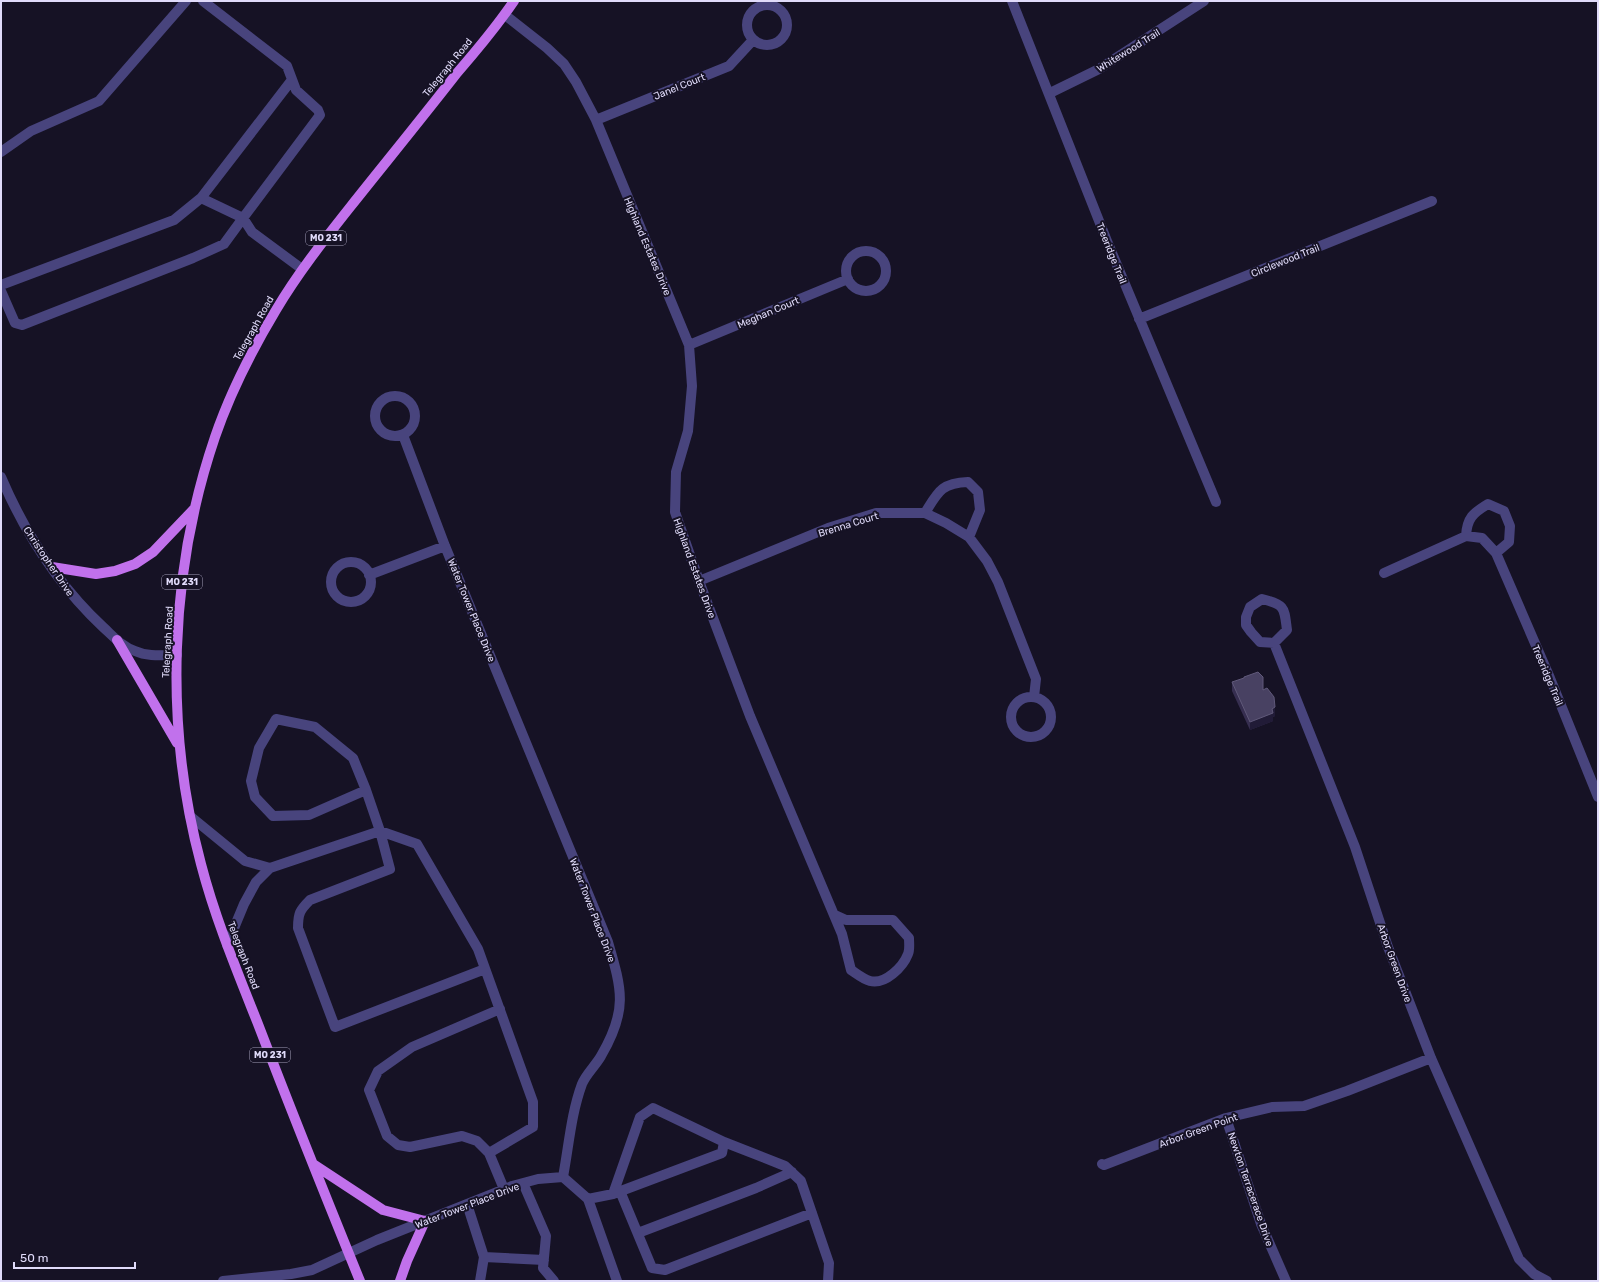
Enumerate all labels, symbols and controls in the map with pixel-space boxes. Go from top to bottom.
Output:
street label: Whitewood Trail [1095,27,1162,75]
street label: Telegraph Road [420,36,475,99]
street label: Janel Court [652,71,707,103]
street label: Highland Estates Drive [621,195,673,298]
street label: Treeridge Trail [1093,221,1129,286]
road number: MO 231 [306,231,346,245]
street label: Circlewood Trail [1249,242,1321,280]
street label: Telegraph Road [231,294,277,363]
street label: Meghan Court [736,295,801,331]
street label: Brenna Court [817,510,880,540]
street label: Highland Estates Drive [670,517,718,620]
street label: Christopher Drive [20,524,76,599]
street label: Water Tower Place Drive [445,557,497,664]
road number: MO 231 [162,575,202,589]
street label: Telegraph Road [160,606,176,678]
street label: Treeridge Trail [1529,643,1565,708]
street label: Water Tower Place Drive [567,857,618,964]
street label: Telegraph Road [225,920,262,991]
street label: Arbor Green Drive [1374,923,1414,1005]
road number: MO 231 [250,1048,290,1062]
street label: Arbor Green Point [1157,1111,1239,1151]
street label: Newton Terracerace Drive [1225,1131,1275,1248]
street label: Water Tower Place Drive [414,1180,521,1231]
scale bar [14,1244,135,1270]
text: 50 m [20,1251,48,1265]

